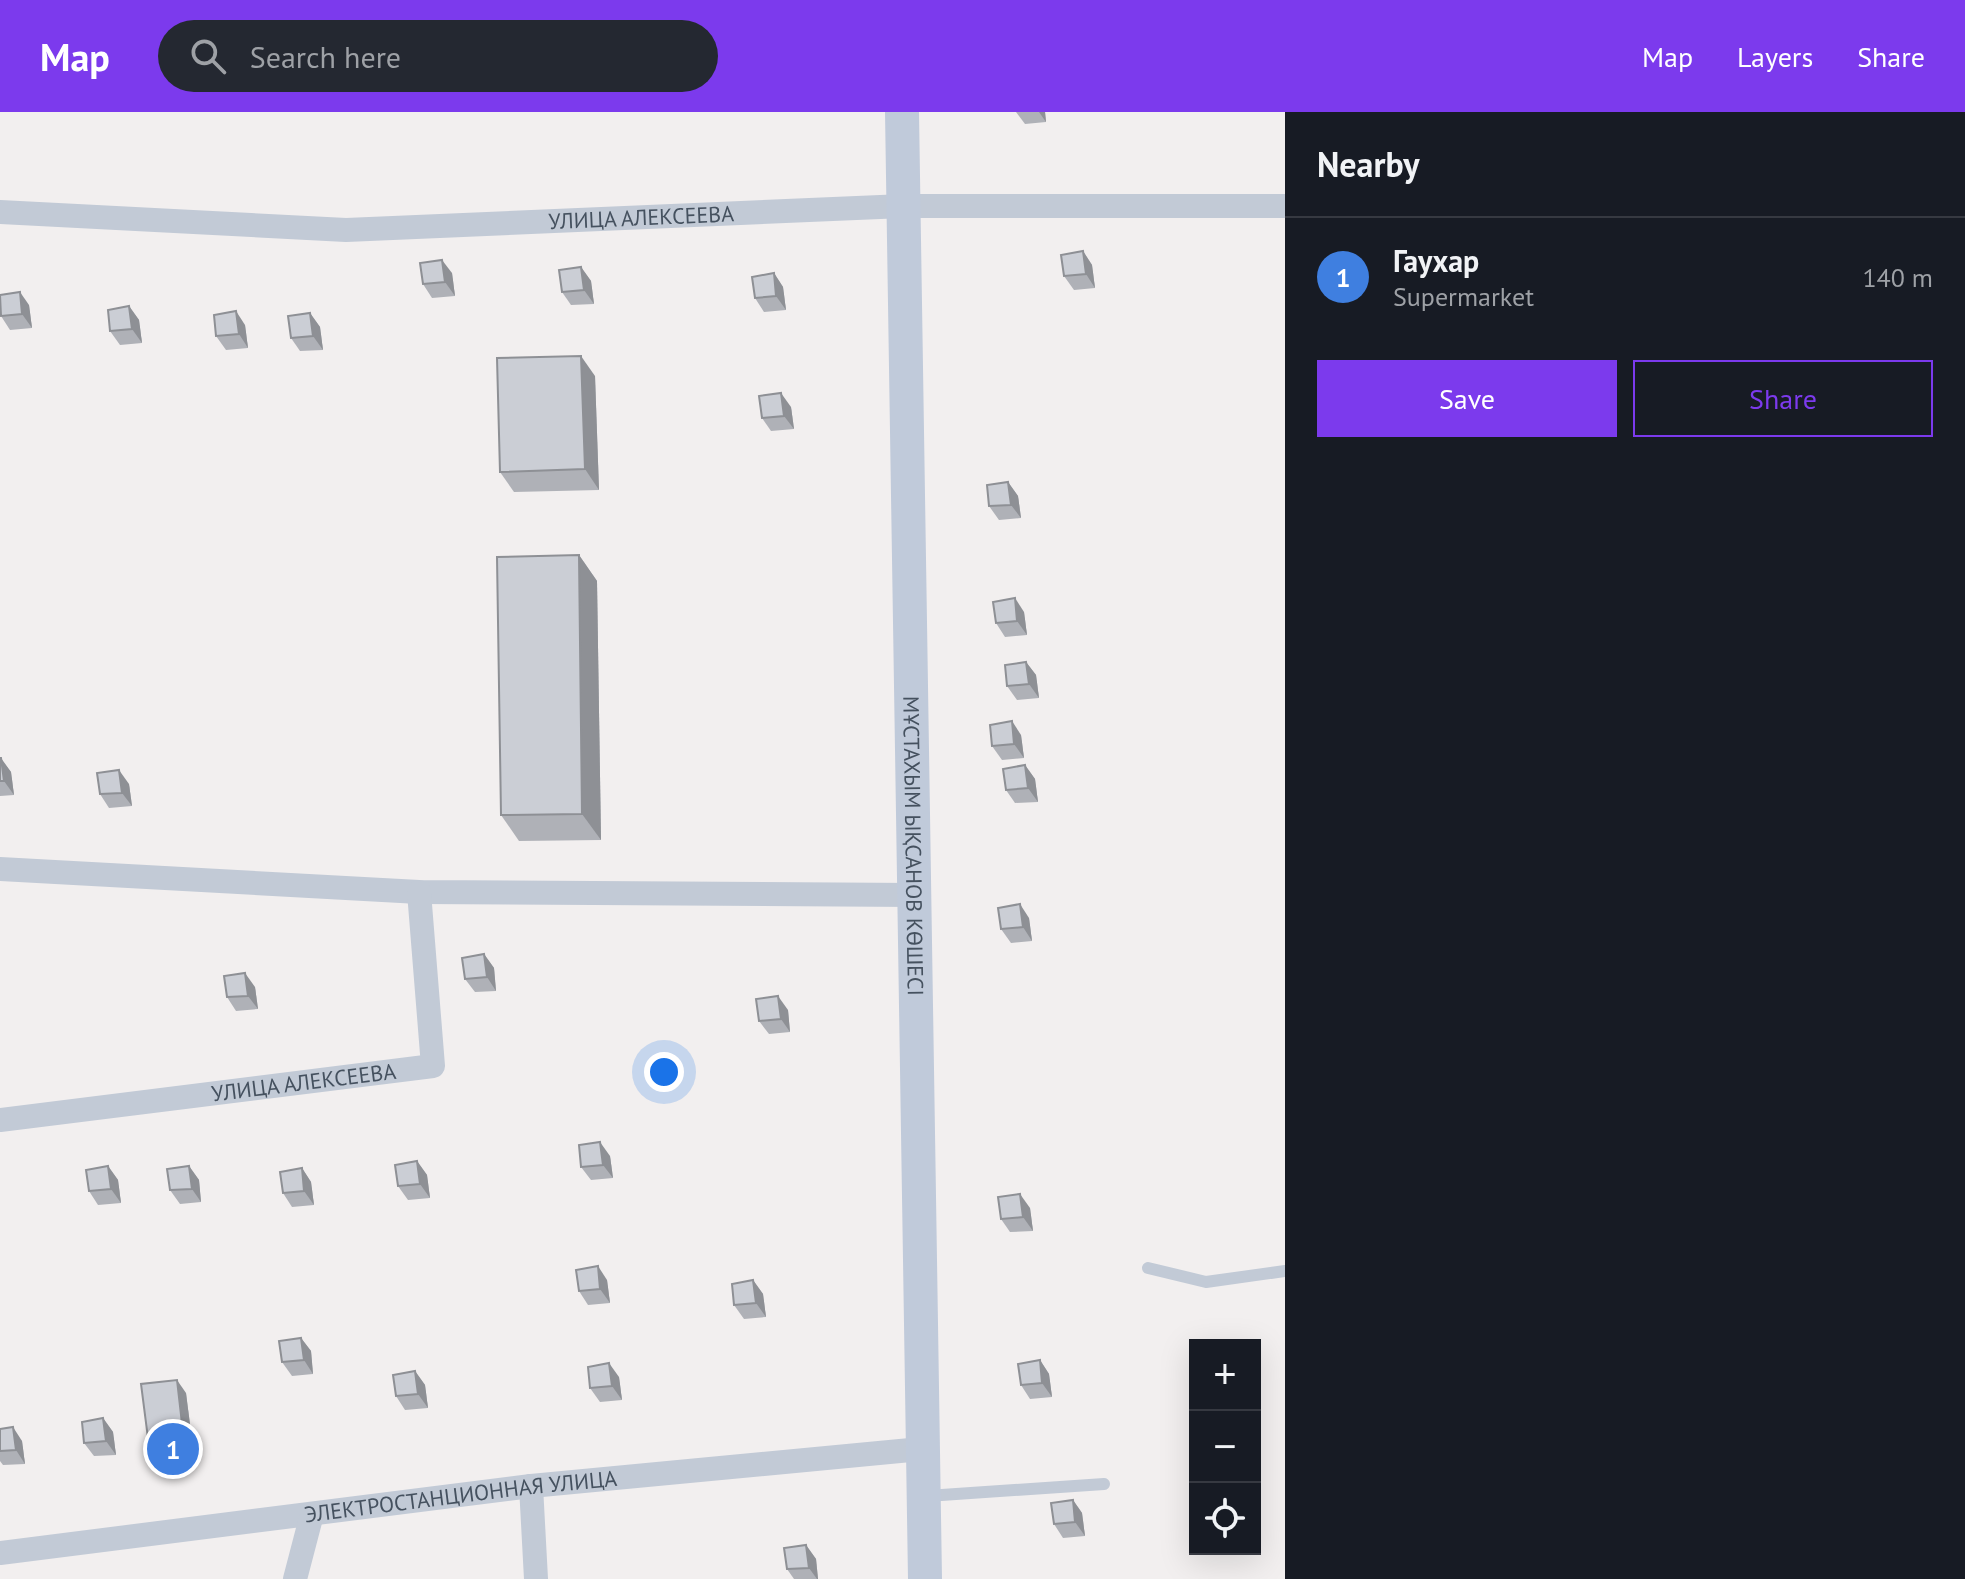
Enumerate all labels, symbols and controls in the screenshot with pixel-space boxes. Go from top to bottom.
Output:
search box [158,20,718,92]
text: Map [40,32,110,81]
icon: search [186,34,230,78]
text: Search here [250,37,401,76]
text: Map [1642,38,1693,75]
text: Layers [1737,38,1813,75]
text: Share [1857,38,1925,75]
text: Nearby [1317,142,1419,186]
street label: УЛИЦА АЛЕКСЕЕВА [548,199,735,235]
text: Гаухар [1393,241,1479,280]
text: 1 [1336,261,1350,294]
text: 140 m [1862,261,1933,294]
text: Supermarket [1393,280,1534,313]
button: Save [1317,360,1617,437]
button: Share [1633,360,1933,437]
street label: МҰСТАХЫМ ЫҚСАНОВ КӨШЕСІ [897,696,930,996]
your location [644,1052,684,1092]
street label: УЛИЦА АЛЕКСЕЕВА [210,1057,398,1108]
map controls [1189,1339,1261,1555]
button: + [1189,1339,1261,1411]
button: − [1189,1411,1261,1483]
pin: 1 [147,1419,199,1479]
street label: ЭЛЕКТРОСТАНЦИОННАЯ УЛИЦА [302,1464,618,1529]
button: locate [1189,1483,1261,1555]

